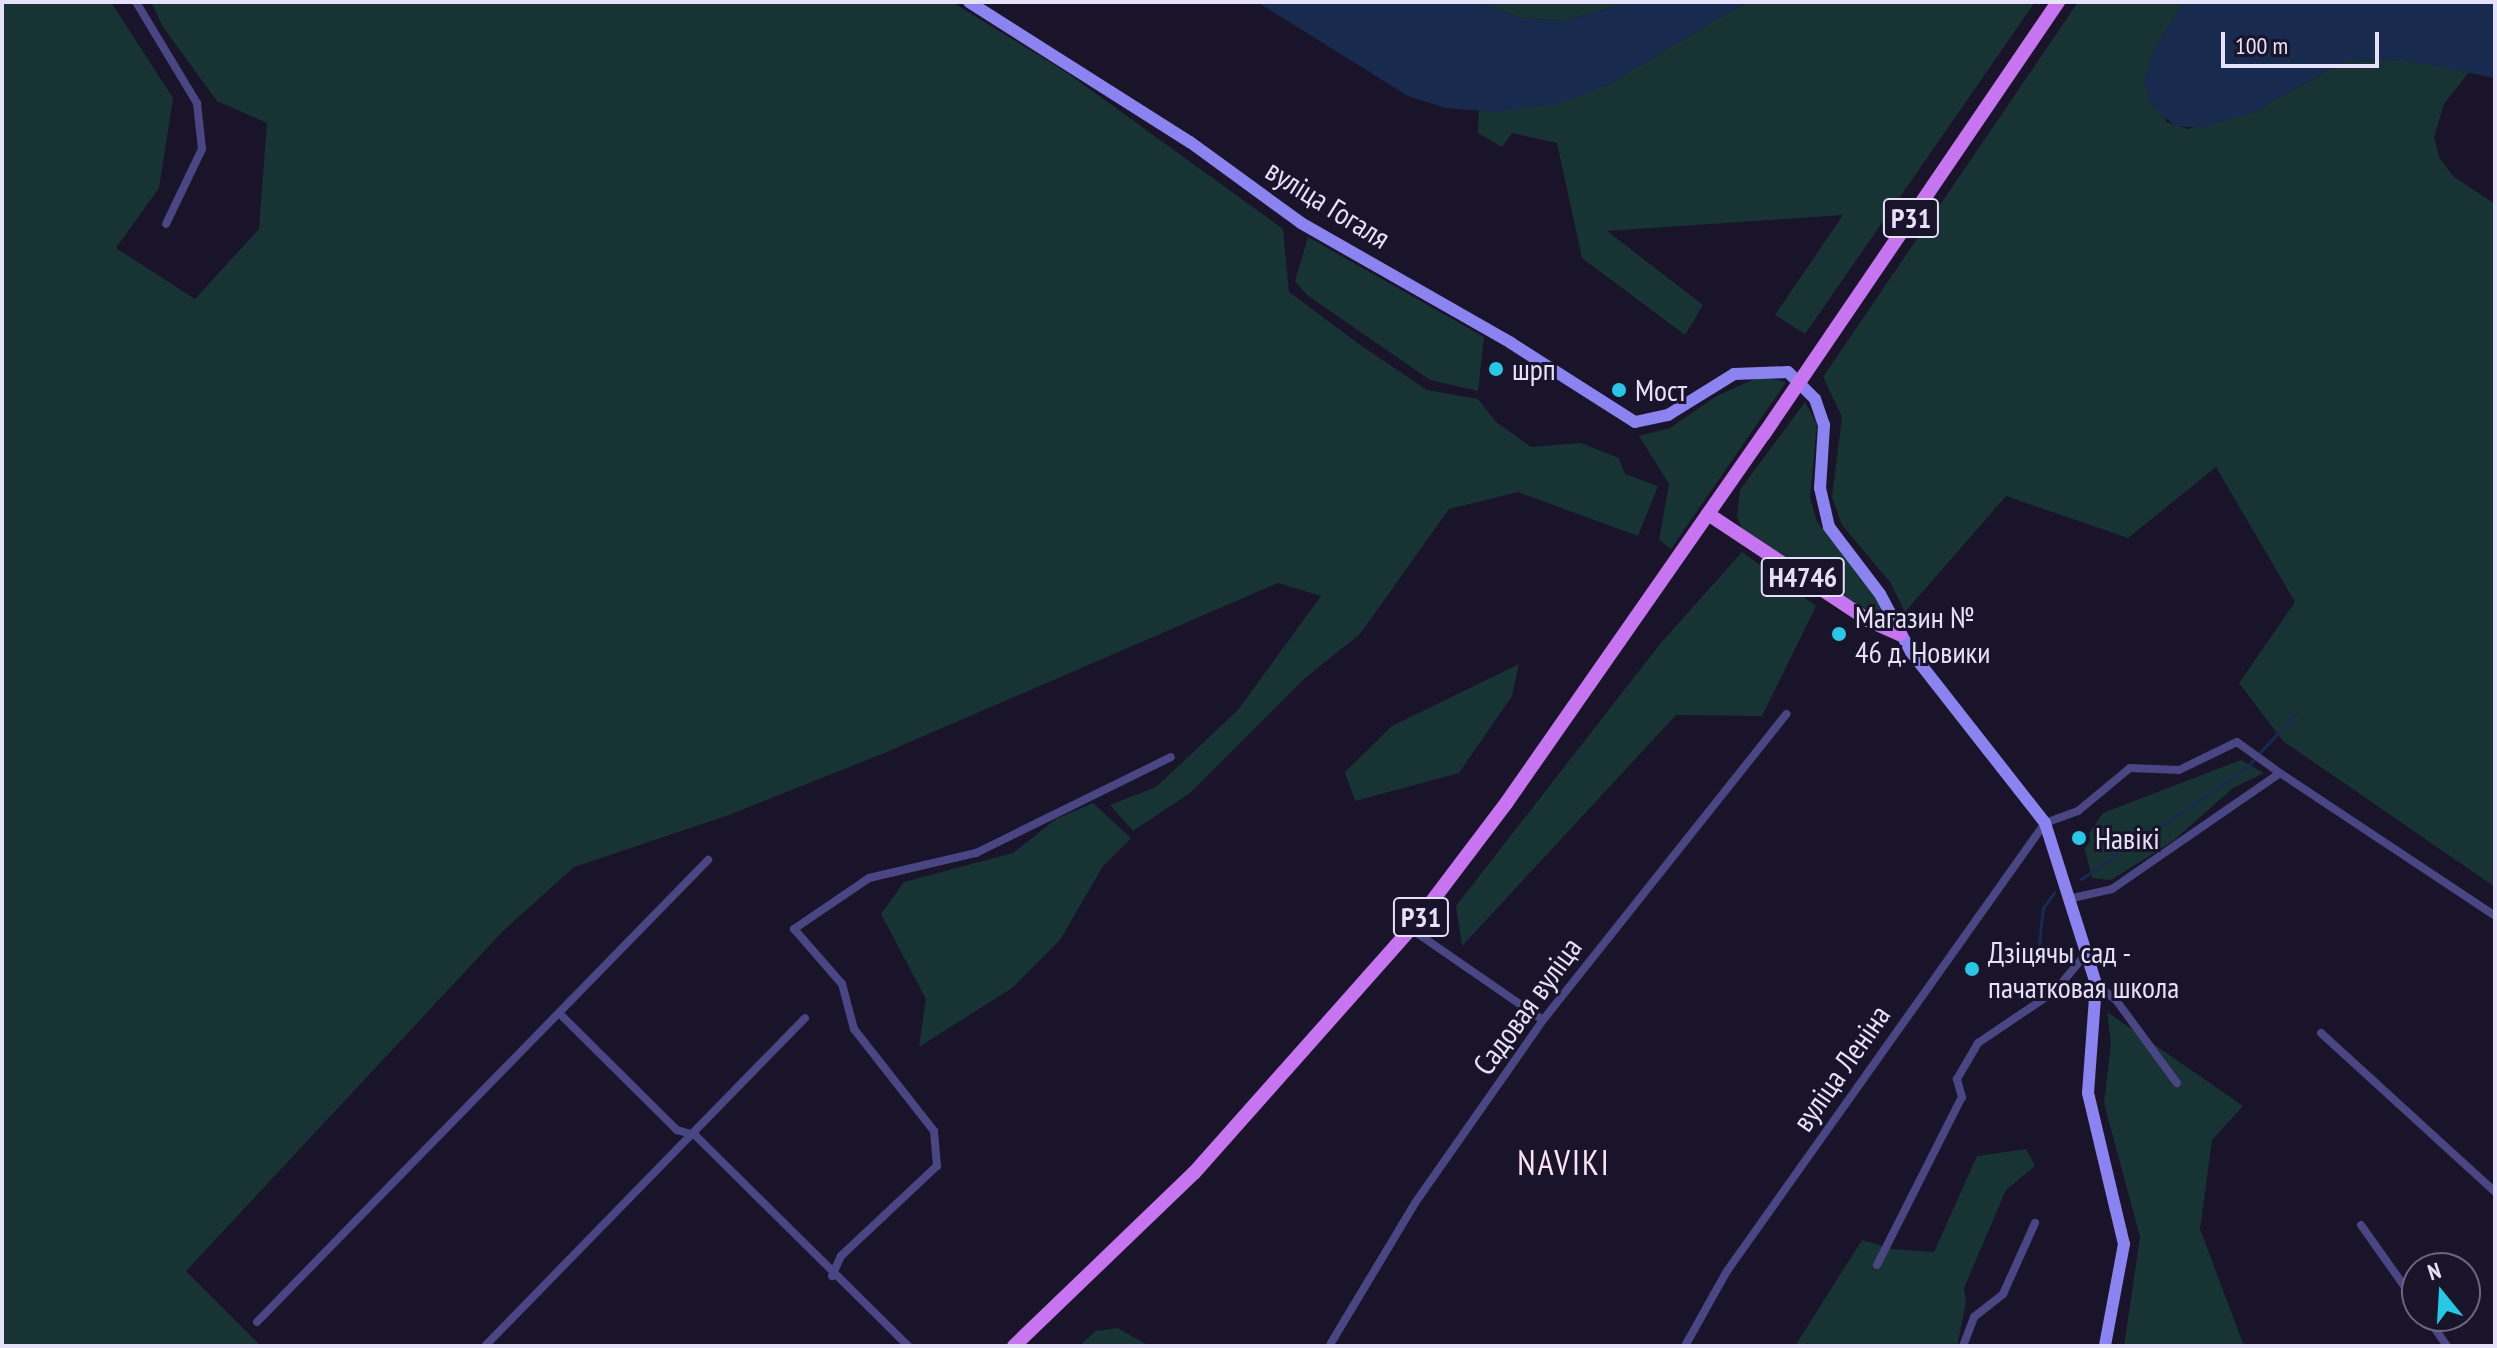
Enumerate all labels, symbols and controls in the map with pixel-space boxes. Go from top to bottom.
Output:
scale bar [2225,16,2383,66]
text: 100 m [2235,30,2288,61]
street label: вуліца Гогаля [1260,152,1396,256]
road number: Р31 [1881,194,1941,242]
place label: шрп [1512,351,1556,387]
marker: шрп [1487,360,1505,378]
place label: Мост [1635,372,1687,408]
marker: Мост [1610,381,1628,399]
road number: Н4746 [1759,553,1847,601]
place label: Магазин № 46 д. Новики [1855,599,1992,670]
marker: Магазин № 46 д. Новики [1830,625,1848,643]
place label: Навікі [2095,820,2160,856]
marker: Навікі [2070,829,2088,847]
road number: Р31 [1391,893,1451,941]
street label: Садовая вуліца [1465,930,1589,1082]
place label: Дзіцячы сад - пачатковая школа [1988,934,2179,1004]
marker: Дзіцячы сад - пачатковая школа [1963,960,1981,978]
street label: вуліца Леніна [1785,998,1897,1138]
district label: NAVIKI [1517,1143,1611,1183]
north arrow [2401,1252,2481,1332]
text: N [2424,1256,2444,1286]

